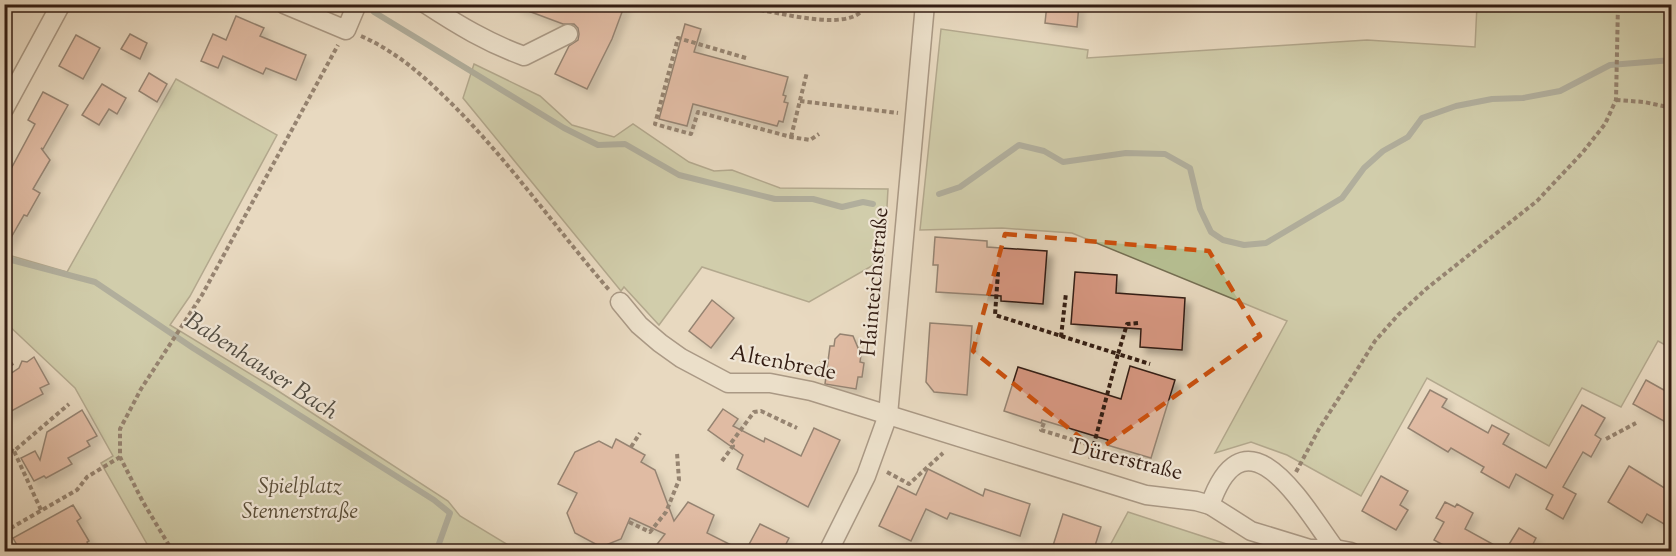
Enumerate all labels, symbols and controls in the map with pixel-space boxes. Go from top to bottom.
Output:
street label: Hainteichstraße [854,206,898,358]
water label: Babenhauser Bach [178,305,345,430]
street label: Altenbrede [727,338,839,390]
street label: Dürerstraße [1068,432,1186,490]
park label: Spielplatz Stennerstraße [242,472,358,529]

